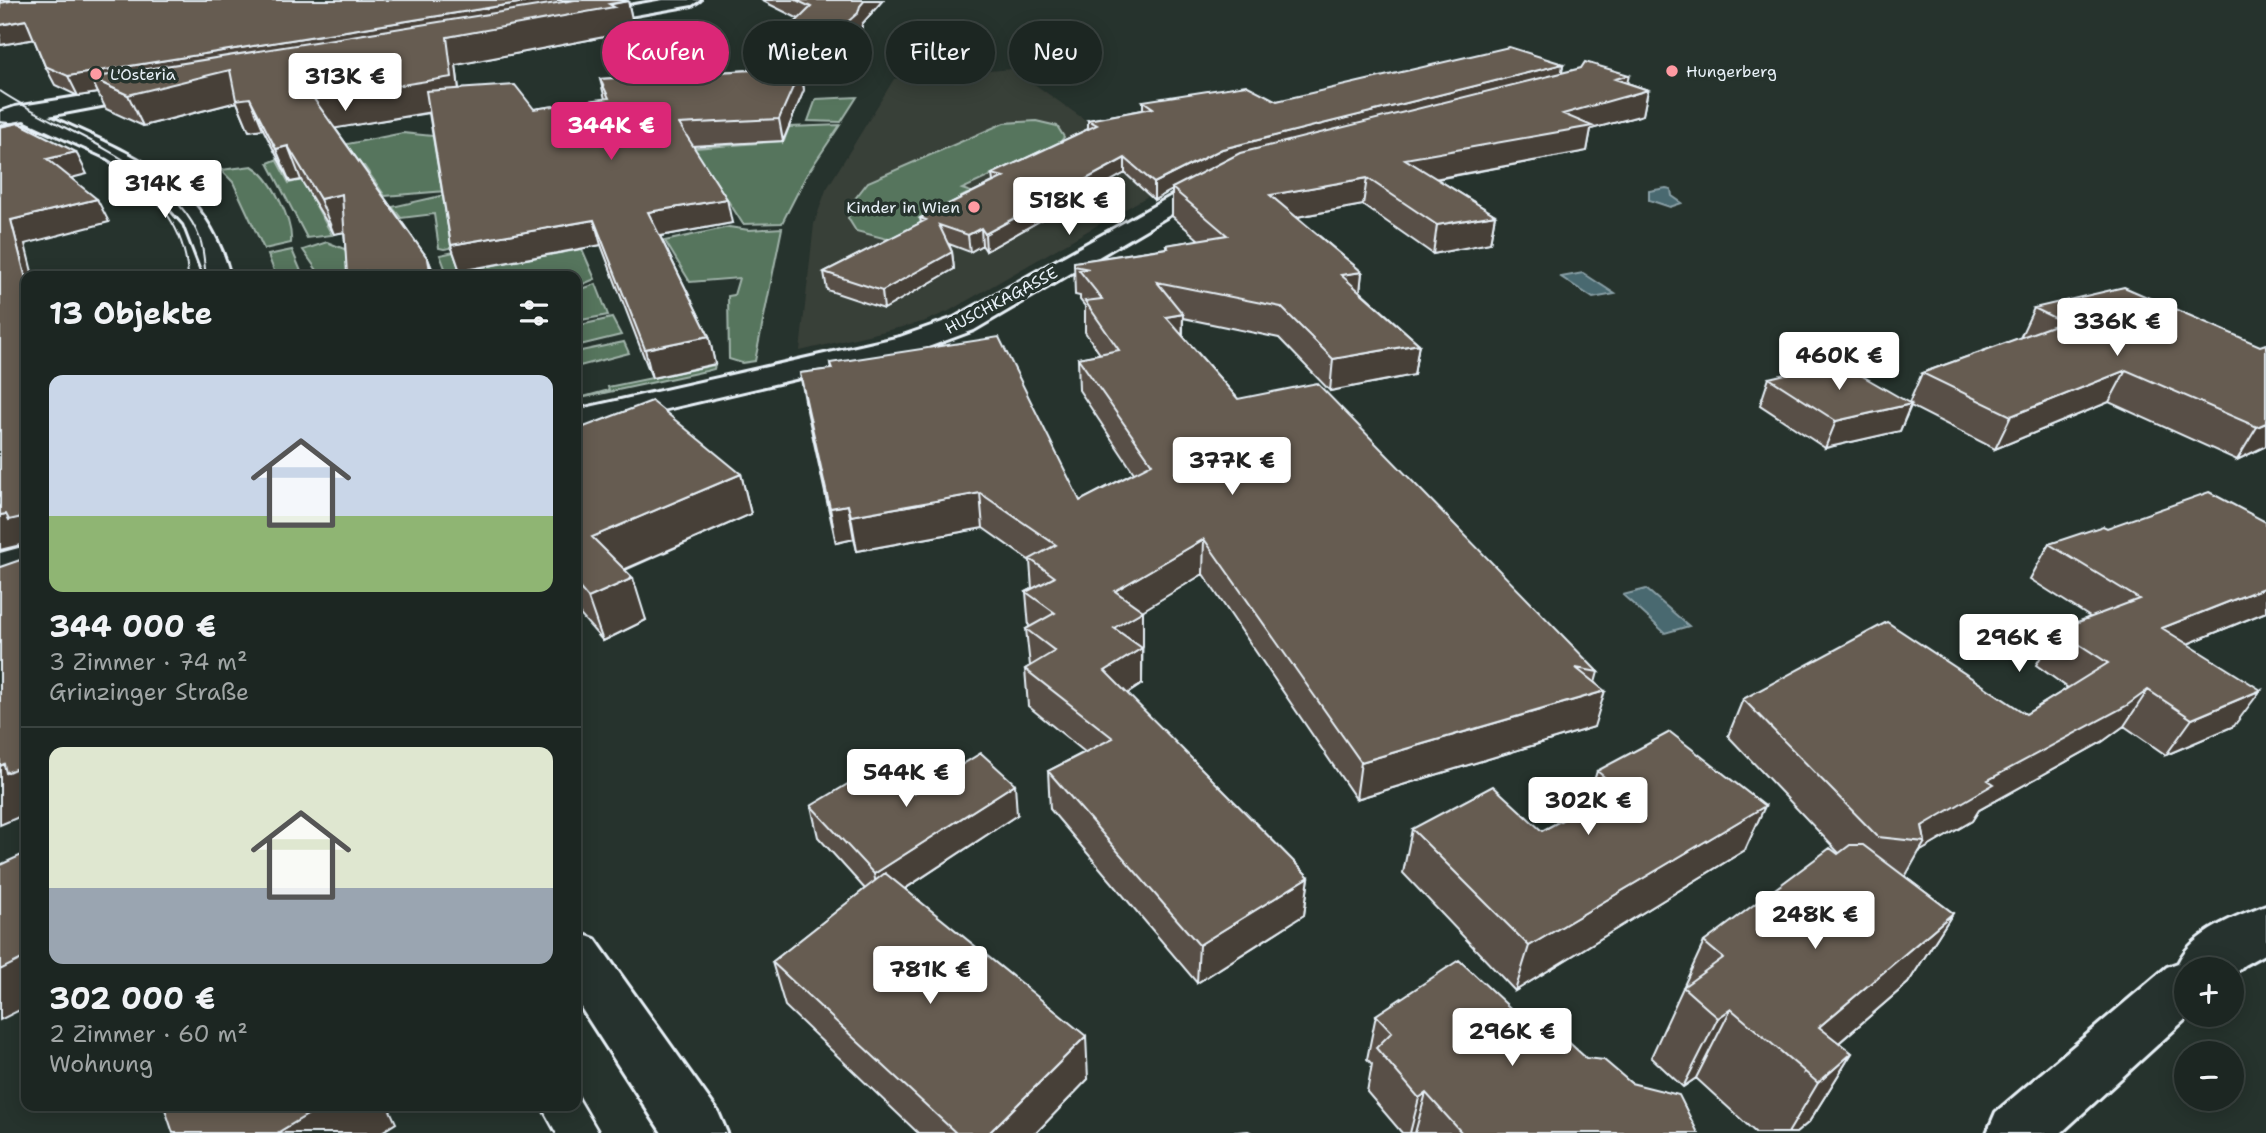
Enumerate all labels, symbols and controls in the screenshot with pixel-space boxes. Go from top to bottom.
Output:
chip: Kaufen [602,21,729,84]
chip: Mieten [743,21,872,84]
chip: Filter [886,21,995,84]
chip: Neu [1009,21,1102,84]
pin: 313K € [288,54,402,113]
text: 313K € [305,61,385,91]
place label: Hungerberg [1686,61,1777,82]
marker: Hungerberg [1664,63,1680,79]
place label: L'Osteria [110,64,176,85]
marker: L'Osteria [88,66,104,82]
pin: 344K € [554,102,668,162]
text: 344K € [567,110,655,140]
pin: 314K € [108,160,222,220]
text: 314K € [125,168,205,198]
pin: 518K € [1012,177,1126,237]
text: 518K € [1029,185,1109,215]
place label: Kinder in Wien [846,197,960,218]
marker: Kinder in Wien [966,199,982,215]
street label: HUSCHKAGASSE [941,262,1061,339]
text: 13 Objekte [49,293,212,334]
icon: filters [515,294,553,332]
pin: 336K € [2060,298,2174,358]
text: 336K € [2073,306,2161,336]
pin: 460K € [1782,332,1896,392]
text: 460K € [1795,340,1883,370]
icon: home [238,420,364,546]
pin: 377K € [1175,438,1289,497]
text: 377K € [1189,445,1275,475]
text: 344 000 € [49,606,216,647]
pin: 296K € [1962,614,2076,674]
text: 296K € [1976,622,2062,652]
text: 3 Zimmer · 74 m² [49,647,247,677]
text: Grinzinger Straße [49,677,249,707]
pin: 544K € [849,750,963,809]
text: 544K € [863,757,949,787]
pin: 302K € [1531,778,1645,837]
text: 302K € [1544,785,1632,815]
icon: home [238,792,364,918]
pin: 248K € [1758,892,1872,951]
text: 248K € [1772,899,1858,929]
pin: 781K € [873,946,987,1006]
text: 781K € [889,954,971,984]
map controls [2174,957,2244,1111]
button: + [2174,957,2244,1027]
text: 302 000 € [49,978,215,1019]
pin: 296K € [1455,1009,1569,1068]
text: 296K € [1469,1016,1555,1046]
text: 2 Zimmer · 60 m² [49,1019,248,1049]
button: − [2174,1041,2244,1111]
text: Wohnung [49,1049,153,1079]

